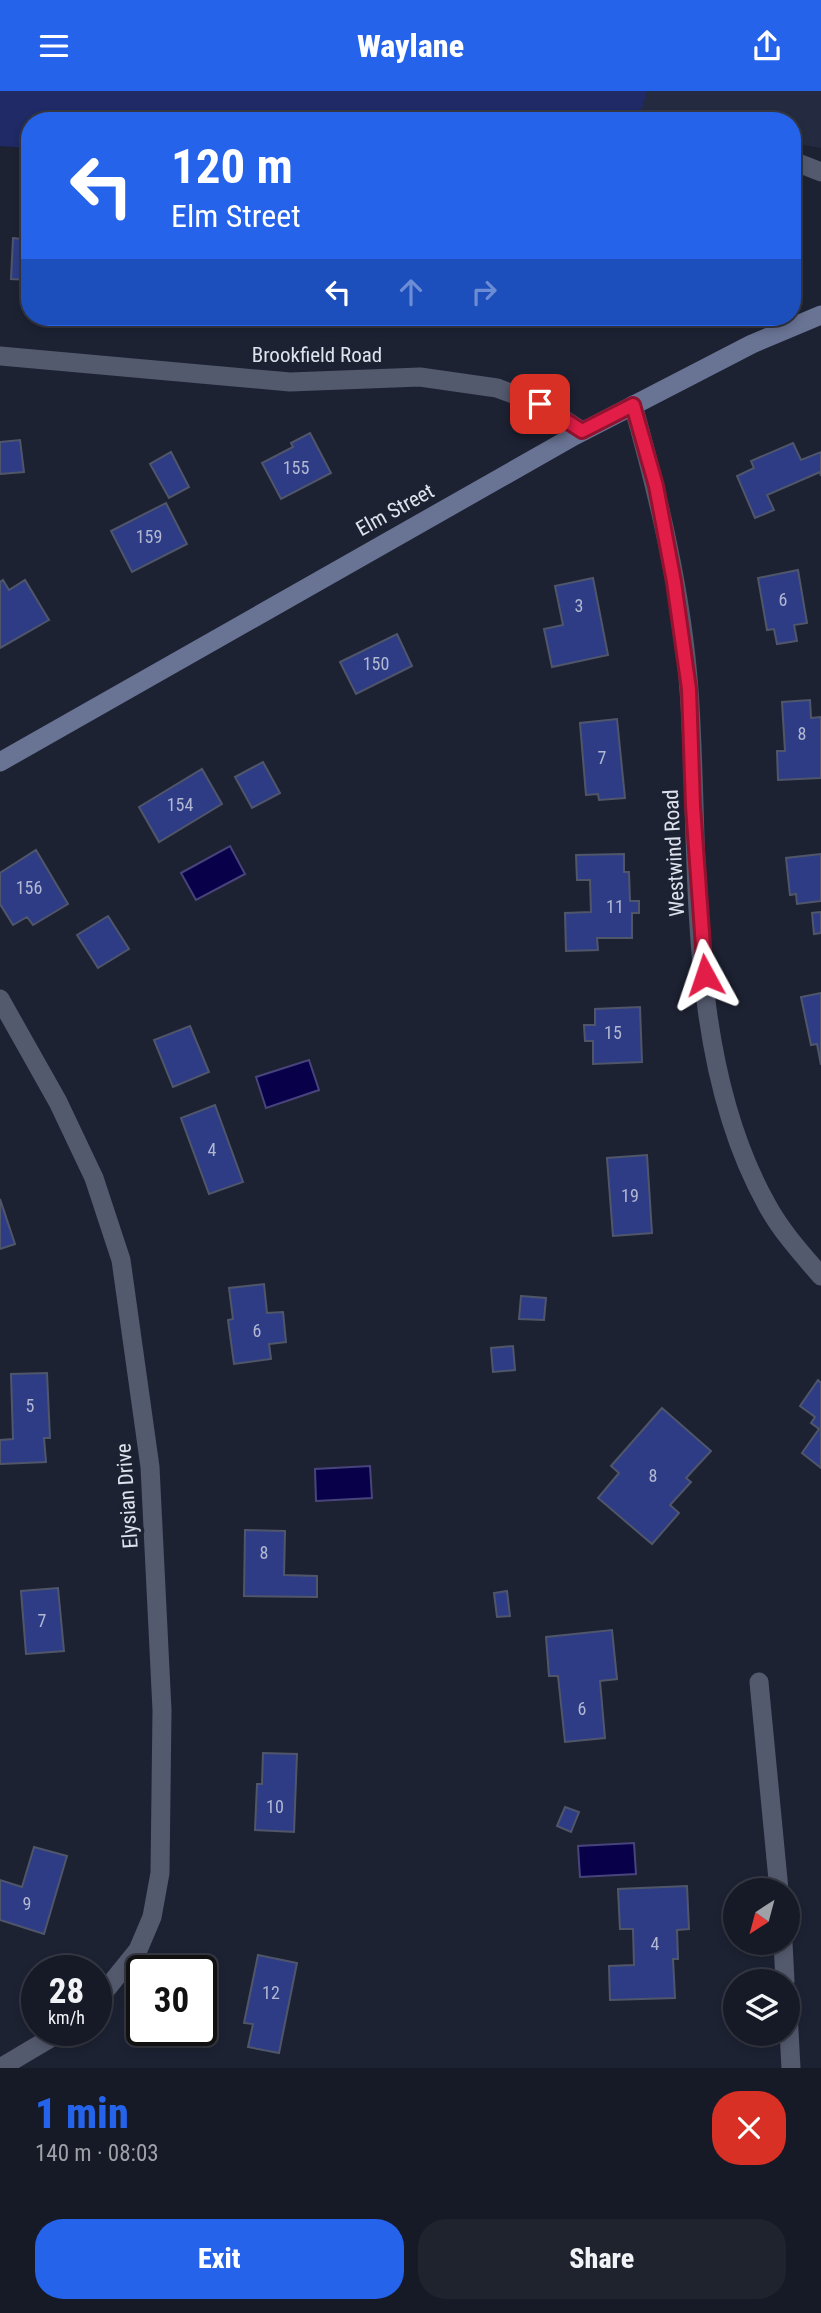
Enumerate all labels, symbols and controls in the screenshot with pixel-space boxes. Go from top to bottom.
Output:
icon: menu [35,27,73,65]
text: Waylane [357,27,464,65]
icon: share [748,27,786,65]
text: 120 m [171,138,293,195]
icon: left [56,140,147,231]
text: Elm Street [171,197,301,235]
icon: left [319,273,357,311]
icon: ahead [392,273,430,311]
icon: right [465,273,503,311]
street label: Brookfield Road [252,343,382,367]
pin [510,374,570,434]
icon: arrive [521,385,559,423]
house number: 155 [283,457,309,478]
street label: Elm Street [352,479,438,541]
house number: 159 [136,526,162,547]
house number: 6 [779,589,787,610]
house number: 3 [575,595,583,616]
house number: 150 [363,653,389,674]
house number: 8 [798,723,806,744]
house number: 7 [598,747,607,768]
street label: Westwind Road [659,789,689,917]
house number: 154 [167,794,193,815]
house number: 156 [16,877,42,898]
house number: 11 [606,896,624,917]
position arrow [668,938,742,1012]
house number: 15 [604,1022,622,1043]
house number: 4 [208,1139,217,1160]
house number: 19 [621,1185,639,1206]
house number: 6 [253,1320,261,1341]
house number: 5 [26,1395,35,1416]
street label: Elysian Drive [111,1442,143,1549]
house number: 8 [649,1465,657,1486]
house number: 8 [260,1542,268,1563]
house number: 7 [38,1610,47,1631]
house number: 6 [578,1698,586,1719]
house number: 10 [266,1796,284,1817]
north arrow [723,1878,800,1955]
map controls [723,1878,800,2046]
house number: 9 [23,1893,31,1914]
house number: 4 [651,1933,660,1954]
speed limit sign: 30 [126,1955,217,2046]
button: layers [723,1969,800,2046]
text: 28 [49,1971,84,2012]
house number: 12 [262,1982,280,2003]
text: km/h [48,2007,85,2028]
text: 1 min [35,2089,129,2138]
button: close [712,2091,786,2165]
text: 140 m · 08:03 [35,2140,159,2167]
button: Exit [35,2219,404,2299]
button: Share [418,2219,786,2299]

